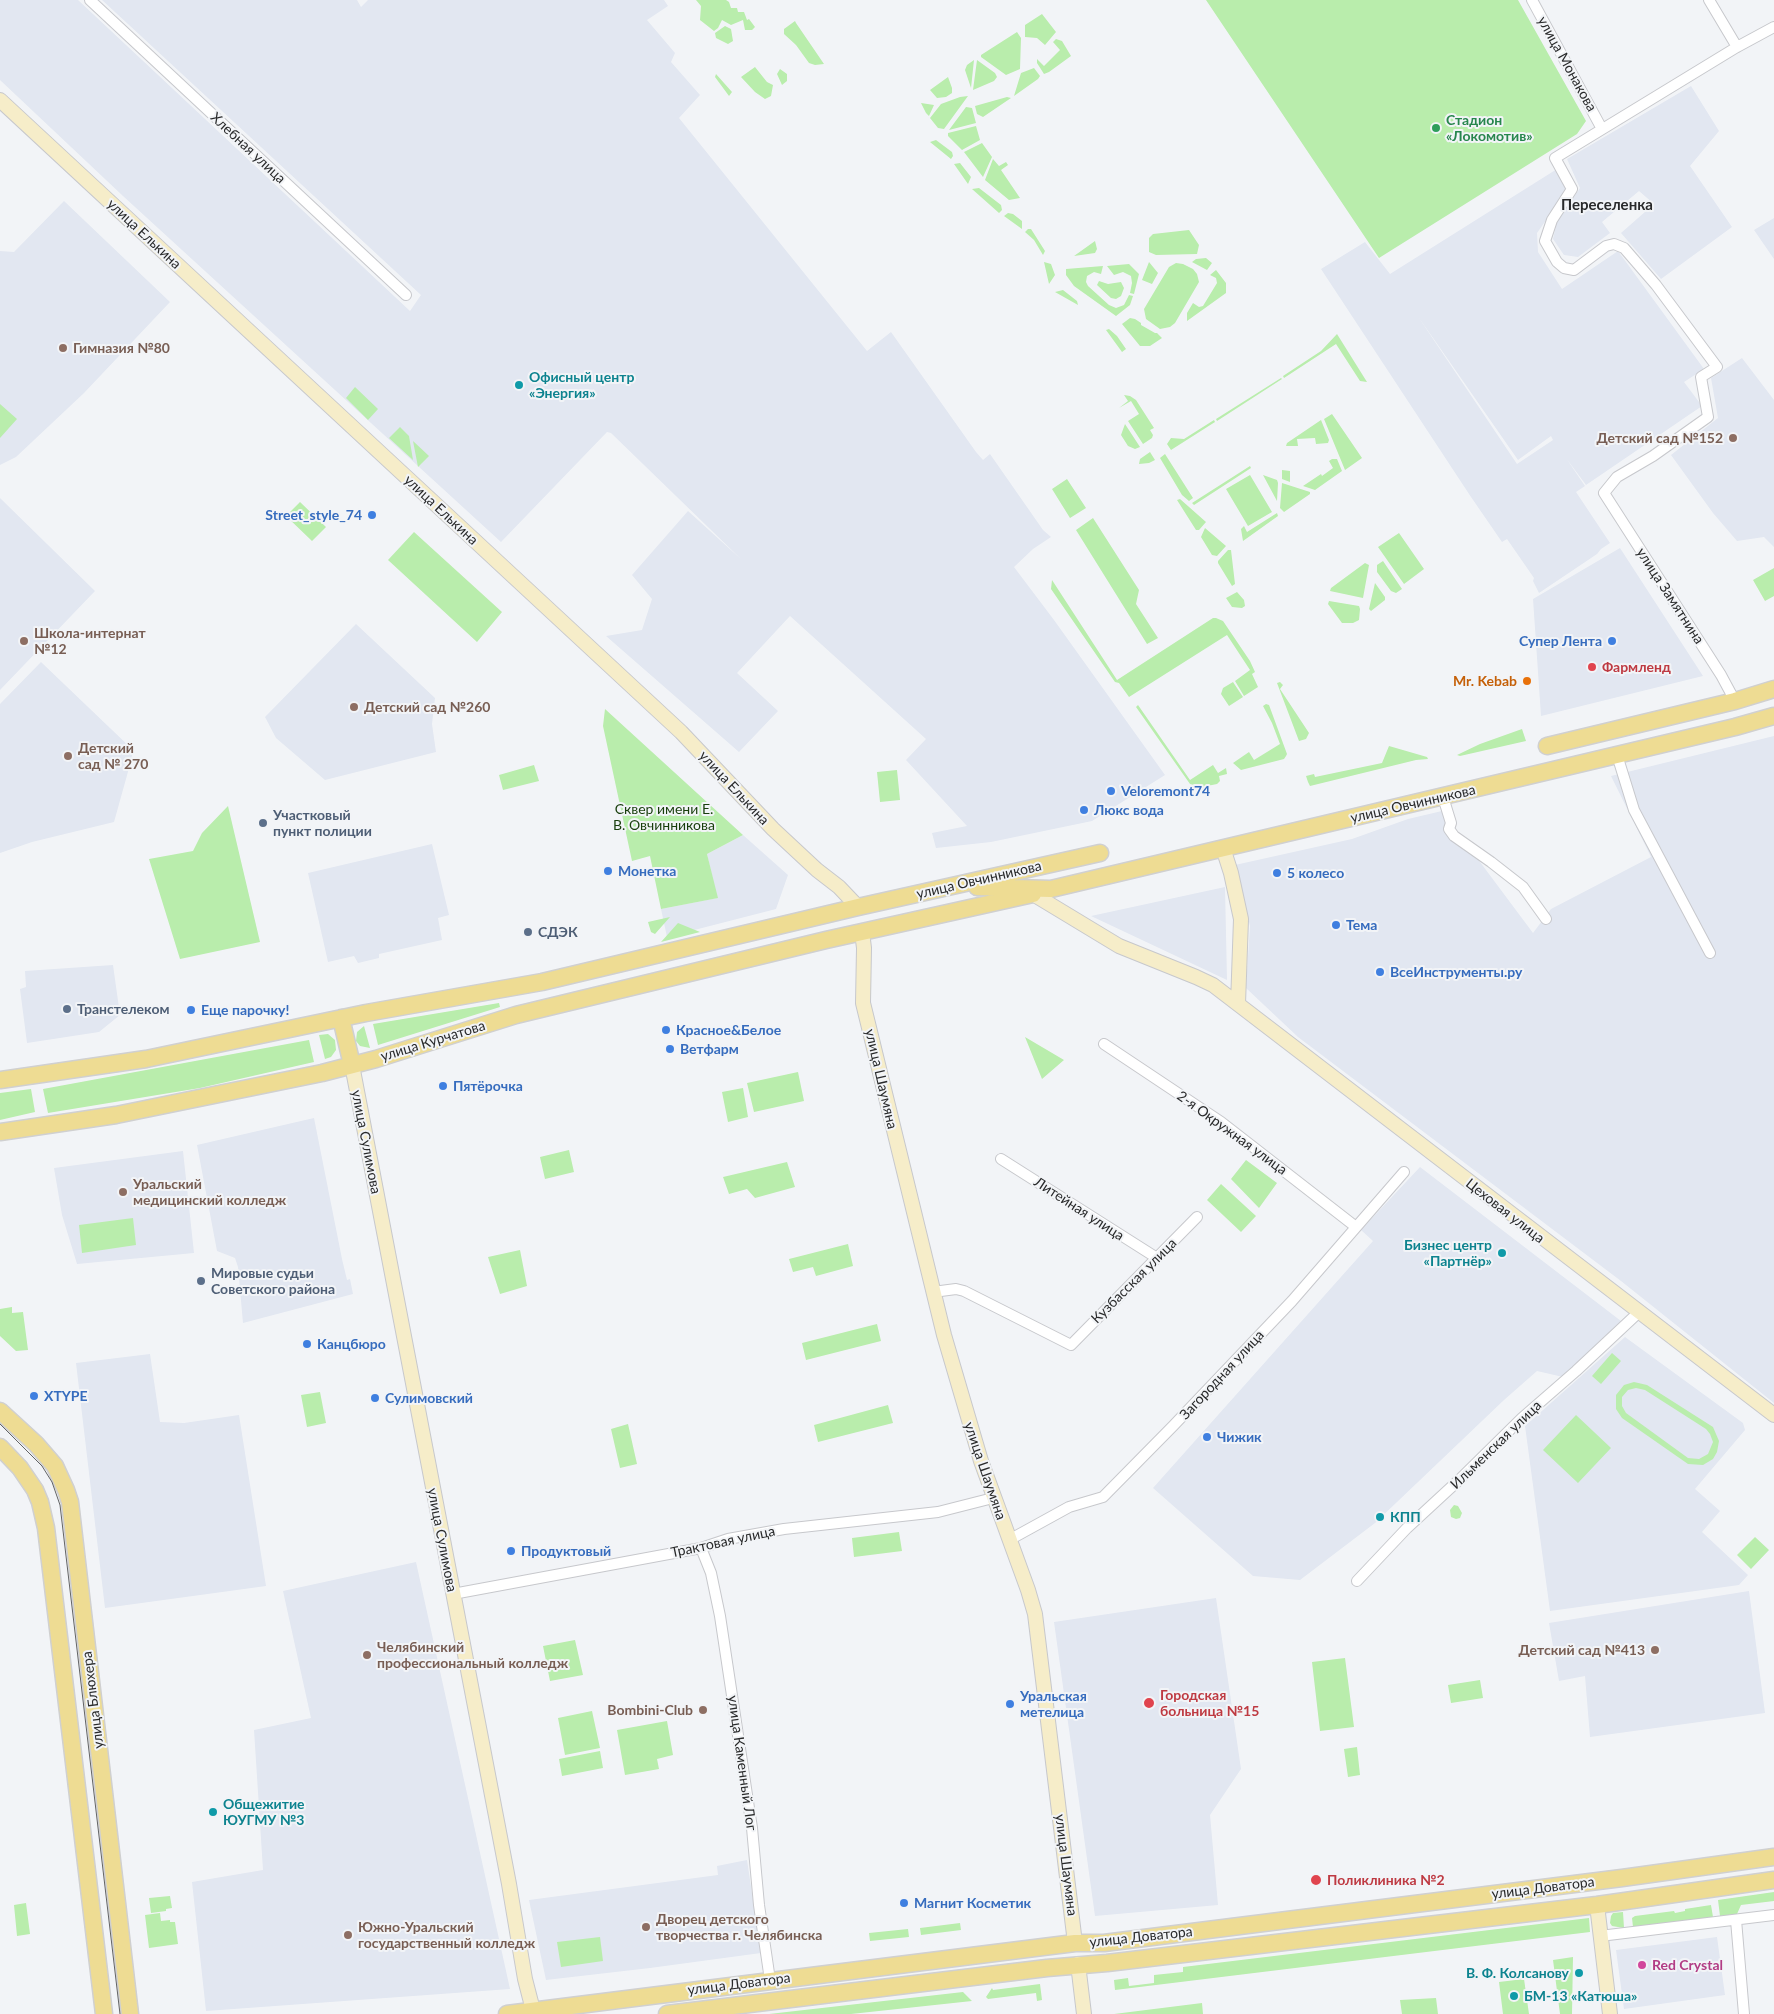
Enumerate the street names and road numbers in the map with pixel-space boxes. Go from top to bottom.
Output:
street label: улица Монакова [1534,13,1600,115]
street label: Хлебная улица [207,109,289,187]
street label: улица Елькина [104,195,184,273]
street label: улица Елькина [401,471,481,549]
street label: улица Замятнина [1633,545,1707,647]
street label: улица Елькина [695,748,773,828]
street label: улица Овчинникова [1349,781,1477,827]
street label: улица Овчинникова [915,857,1043,903]
street label: улица Курчатова [379,1017,487,1065]
street label: улица Шаумяна [861,1027,901,1131]
street label: 2-я Окружная улица [1174,1088,1290,1178]
street label: улица Сулимова [348,1089,384,1195]
street label: Литейная улица [1031,1174,1127,1244]
street label: Цеховая улица [1462,1175,1548,1247]
street label: Кузбасская улица [1088,1235,1180,1327]
street label: Загородная улица [1176,1327,1268,1423]
street label: Ильменская улица [1447,1397,1545,1493]
street label: улица Шаумяна [960,1420,1010,1522]
street label: улица Сулимова [424,1487,460,1593]
street label: Трактовая улица [669,1523,777,1561]
street label: улица Блюхера [79,1650,107,1750]
street label: улица Каменный Лог [724,1694,760,1832]
street label: улица Шаумяна [1051,1813,1081,1917]
street label: улица Доватора [1491,1873,1595,1903]
street label: улица Доватора [1089,1923,1193,1951]
street label: улица Доватора [687,1969,791,1999]

